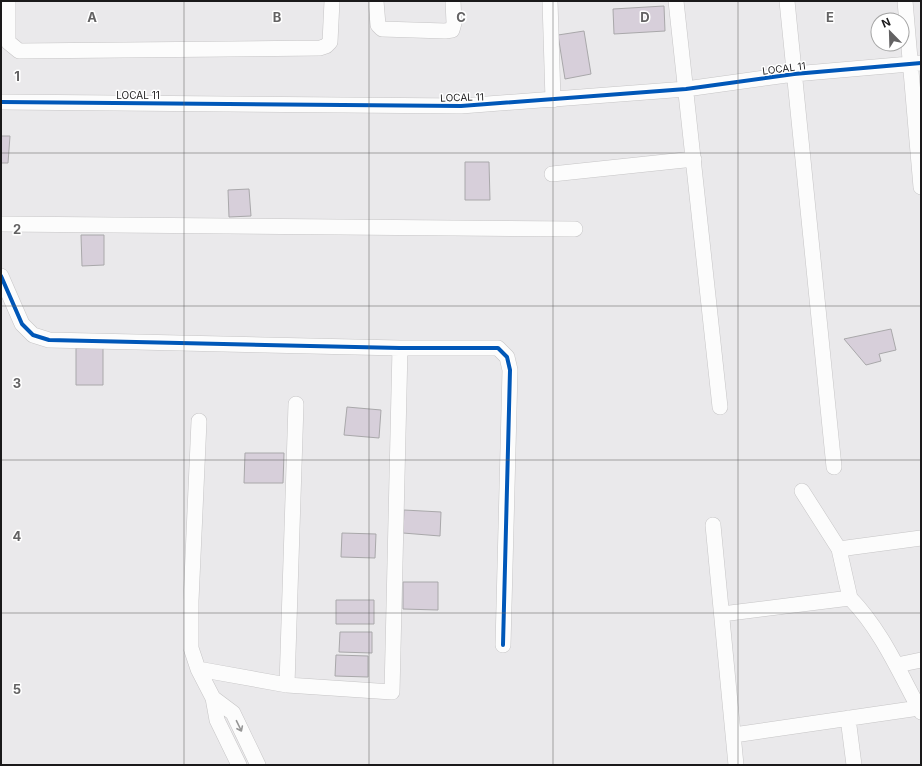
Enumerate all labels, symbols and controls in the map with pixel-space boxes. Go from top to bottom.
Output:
text: A [87,9,97,25]
text: B [273,9,282,25]
text: C [456,9,466,25]
text: D [640,9,650,25]
text: E [826,9,834,25]
north arrow [870,12,910,52]
text: N [879,15,893,31]
street label: LOCAL 11 [762,59,806,77]
text: 1 [14,68,20,84]
street label: LOCAL 11 [116,89,160,101]
street label: LOCAL 11 [440,90,484,104]
text: 2 [13,221,21,237]
text: 3 [13,375,21,391]
text: 4 [13,528,22,544]
text: 5 [13,681,21,697]
one-way arrow [236,720,243,732]

